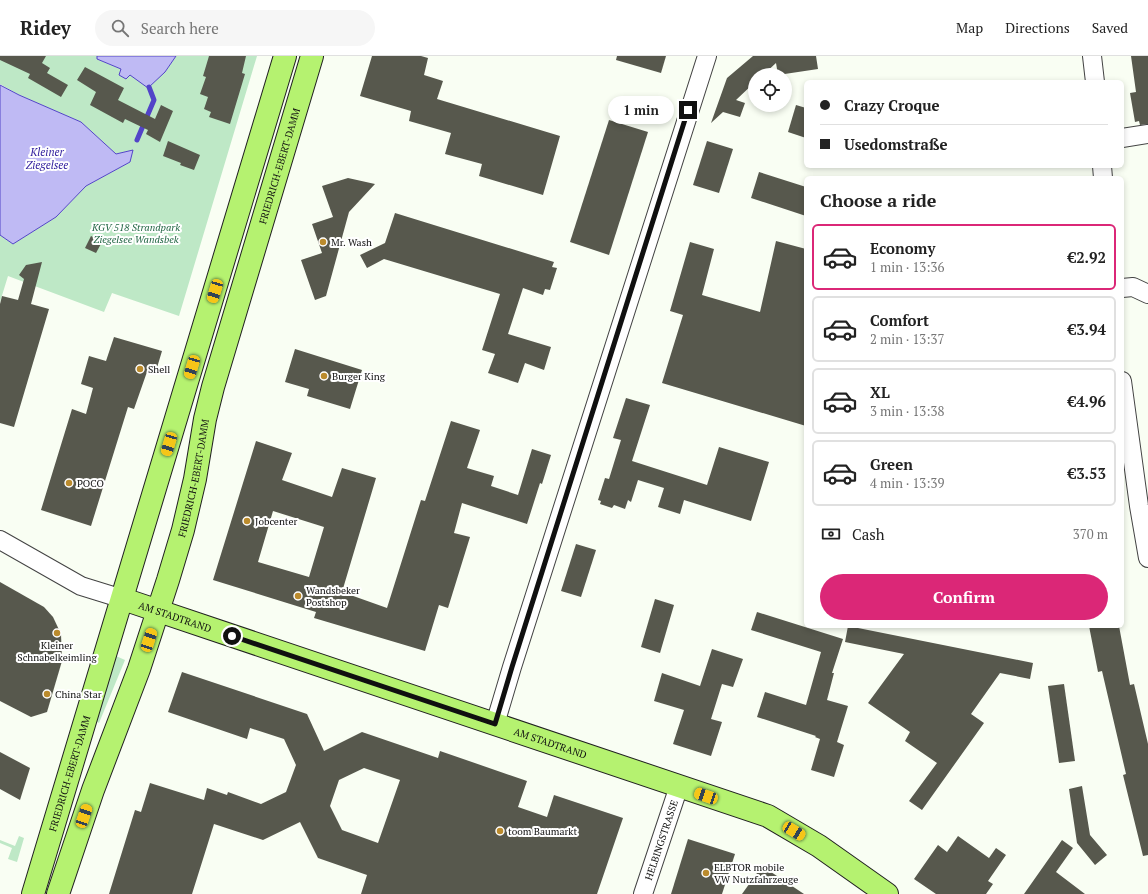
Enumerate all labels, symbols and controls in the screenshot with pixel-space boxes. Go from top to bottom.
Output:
search box [95,10,375,46]
text: Ridey [20,15,71,40]
icon: search [109,17,131,39]
text: Search here [141,18,219,38]
text: Map [956,18,983,37]
text: Directions [1005,18,1070,37]
text: Saved [1092,18,1128,37]
map controls [748,68,792,112]
button: locate [748,68,792,112]
text: Crazy Croque [844,95,940,115]
callout: 1 min [608,96,674,124]
text: 1 min [623,101,659,119]
route end [679,101,697,119]
street label: FRIEDRICH-EBERT-DAMM [256,106,303,225]
text: Usedomstraße [844,134,947,154]
water label: Kleiner Ziegelsee [26,145,68,172]
text: Choose a ride [820,188,936,212]
park label: KGV 518 Strandpark Ziegelsee Wandsbek [91,221,180,246]
place label: Mr. Wash [331,236,372,249]
marker: Mr. Wash [318,237,328,247]
text: Economy [870,238,935,258]
icon: car [822,239,858,275]
text: €2.92 [1068,247,1106,267]
text: 1 min · 13:36 [870,258,944,276]
car [206,278,224,304]
text: Comfort [870,310,929,330]
icon: car [822,311,858,347]
text: €3.94 [1068,319,1106,339]
text: 2 min · 13:37 [870,330,944,348]
car [183,354,201,380]
place label: Shell [148,363,170,376]
marker: Shell [135,364,145,374]
place label: Burger King [332,370,386,383]
marker: Burger King [319,371,329,381]
text: XL [870,382,890,402]
icon: car [822,383,858,419]
text: €4.96 [1068,391,1106,411]
text: 3 min · 13:38 [870,402,944,420]
street label: FRIEDRICH-EBERT-DAMM [175,418,211,539]
car [160,431,178,457]
text: Green [870,454,913,474]
icon: car [822,455,858,491]
text: €3.53 [1068,463,1106,483]
text: 4 min · 13:39 [870,474,944,492]
place label: POCO [77,477,104,490]
marker: POCO [64,478,74,488]
place label: Jobcenter [255,515,298,528]
marker: Jobcenter [242,516,252,526]
icon: cash [820,523,842,545]
text: Cash [852,524,885,544]
text: 370 m [1073,525,1108,543]
button: Confirm [820,574,1108,620]
place label: Wandsbeker Postshop [306,584,360,609]
marker: Wandsbeker Postshop [293,591,303,601]
street label: AM STADTRAND [137,598,213,635]
car [140,627,158,653]
route start [223,627,241,645]
marker: Kleiner Schnabelkeimling [52,628,62,638]
place label: Kleiner Schnabelkeimling [17,639,97,664]
place label: China Star [55,688,102,701]
marker: China Star [42,689,52,699]
street label: FRIEDRICH-EBERT-DAMM [46,713,93,833]
street label: AM STADTRAND [512,724,589,761]
car [693,786,719,806]
street label: HELBINGSTRASSE [642,798,681,882]
car [74,803,94,829]
car [781,820,807,842]
place label: toom Baumarkt [508,825,577,838]
marker: toom Baumarkt [495,826,505,836]
place label: ELBTOR mobile VW Nutzfahrzeuge [714,861,798,886]
marker: ELBTOR mobile VW Nutzfahrzeuge [701,868,711,878]

